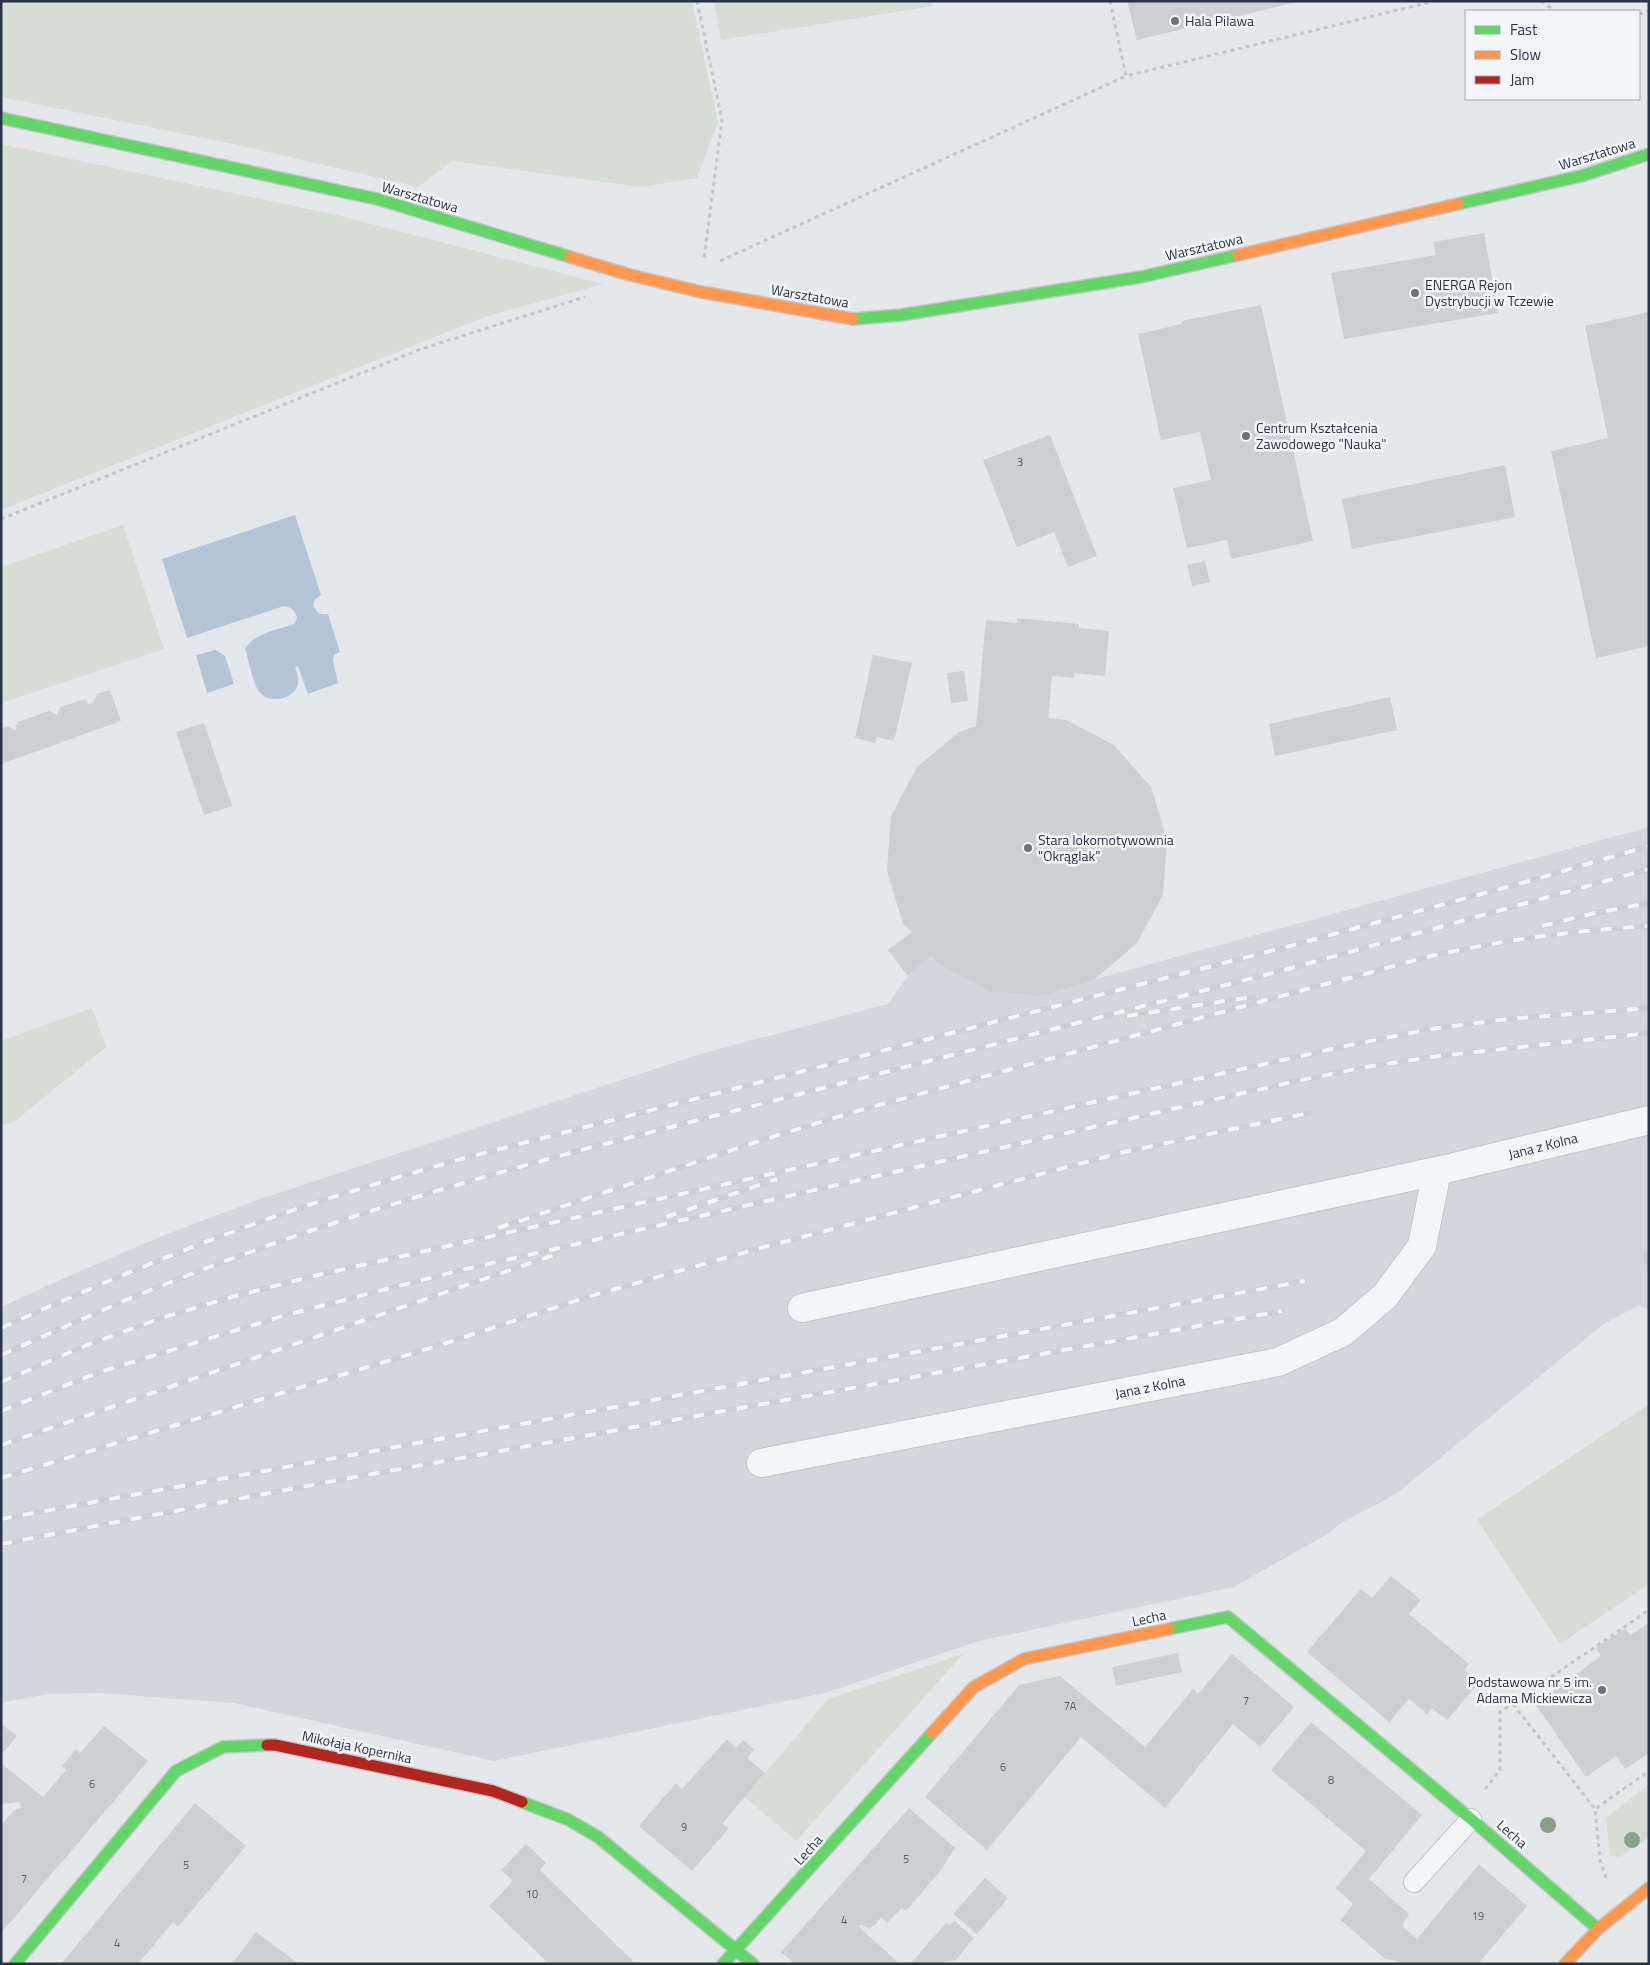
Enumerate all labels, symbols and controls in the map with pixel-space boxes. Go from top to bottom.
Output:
place label: Hala Pilawa [1185,10,1254,31]
legend [1465,10,1640,100]
marker: Hala Pilawa [1169,15,1181,27]
text: Fast [1510,18,1538,41]
text: Slow [1510,43,1541,66]
text: Jam [1510,68,1534,91]
street label: Warsztatowa [1556,132,1638,175]
street label: Warsztatowa [379,176,461,217]
street label: Warsztatowa [1163,227,1245,266]
place label: ENERGA Rejon Dystrybucji w Tczewie [1425,274,1554,311]
street label: Warsztatowa [770,278,851,313]
marker: ENERGA Rejon Dystrybucji w Tczewie [1409,287,1421,299]
place label: Centrum Kształcenia Zawodowego "Nauka" [1256,417,1387,454]
marker: Centrum Kształcenia Zawodowego "Nauka" [1240,430,1252,442]
house number: 3 [1017,454,1023,470]
place label: Stara lokomotywownia "Okrąglak" [1038,829,1174,866]
marker: Stara lokomotywownia "Okrąglak" [1022,842,1034,854]
street label: Jana z Kolna [1506,1127,1580,1164]
street label: Jana z Kolna [1113,1369,1187,1404]
street label: Lecha [1130,1604,1168,1631]
place label: Podstawowa nr 5 im. Adama Mickiewicza [1468,1671,1592,1708]
marker: Podstawowa nr 5 im. Adama Mickiewicza [1596,1684,1608,1696]
house number: 7 [1243,1693,1249,1709]
house number: 7A [1064,1698,1077,1714]
street label: Mikołaja Kopernika [300,1725,414,1768]
house number: 6 [1000,1759,1006,1775]
house number: 8 [1328,1772,1334,1788]
house number: 6 [89,1776,95,1792]
street label: Lecha [1492,1814,1532,1853]
house number: 9 [681,1819,687,1835]
street label: Lecha [788,1830,827,1869]
house number: 5 [903,1851,909,1867]
house number: 5 [183,1857,189,1873]
house number: 7 [21,1871,27,1887]
house number: 10 [526,1886,538,1902]
house number: 19 [1472,1908,1484,1924]
house number: 4 [841,1912,847,1928]
house number: 4 [114,1935,120,1951]

